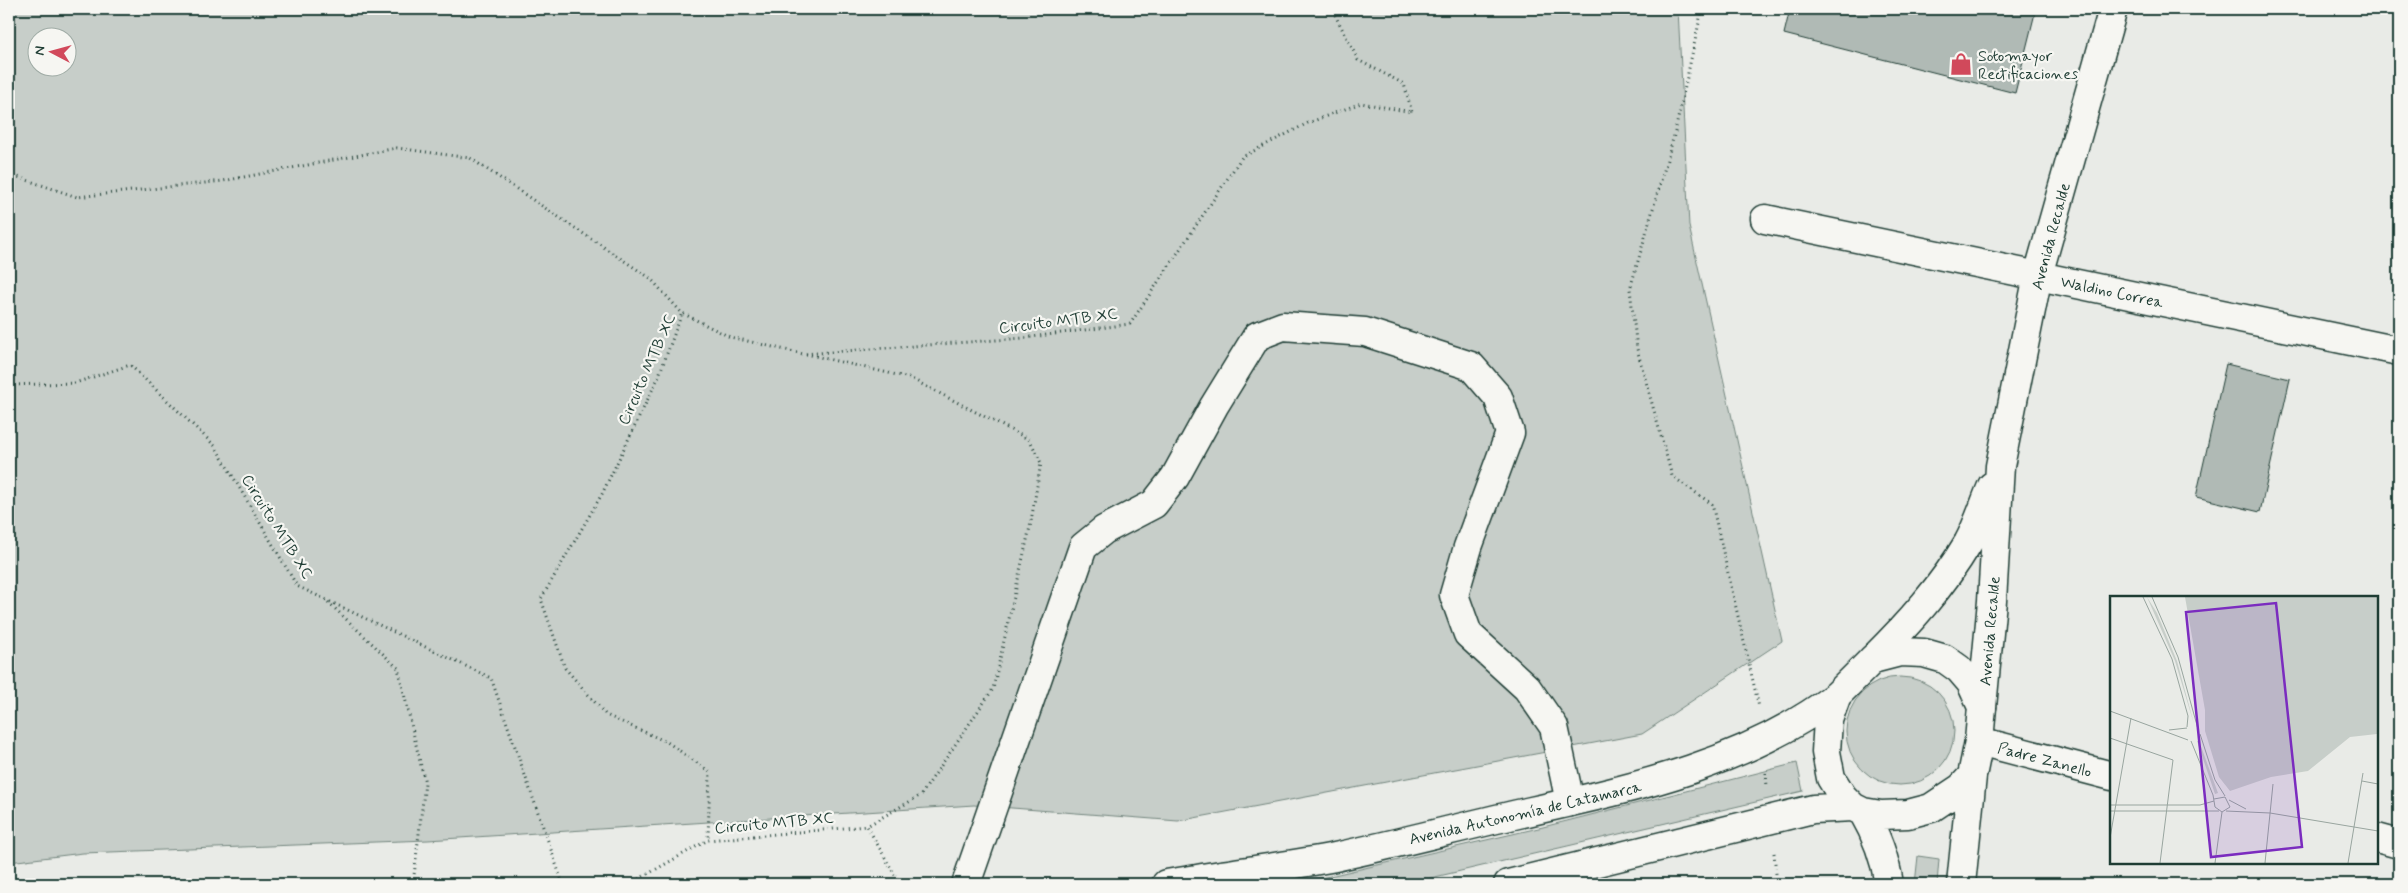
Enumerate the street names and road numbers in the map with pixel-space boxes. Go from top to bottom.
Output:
street label: Avenida Recalde [2027,180,2076,292]
street label: Waldino Correa [2058,271,2165,314]
street label: Circuito MTB XC [998,304,1119,339]
street label: Circuito MTB XC [613,311,681,428]
street label: Circuito MTB XC [236,471,317,583]
street label: Avenida Recalde [1975,575,2006,687]
street label: Padre Zanello [1995,738,2094,783]
street label: Avenida Autonomía de Catamarca [1407,776,1644,850]
street label: Circuito MTB XC [714,808,835,839]

